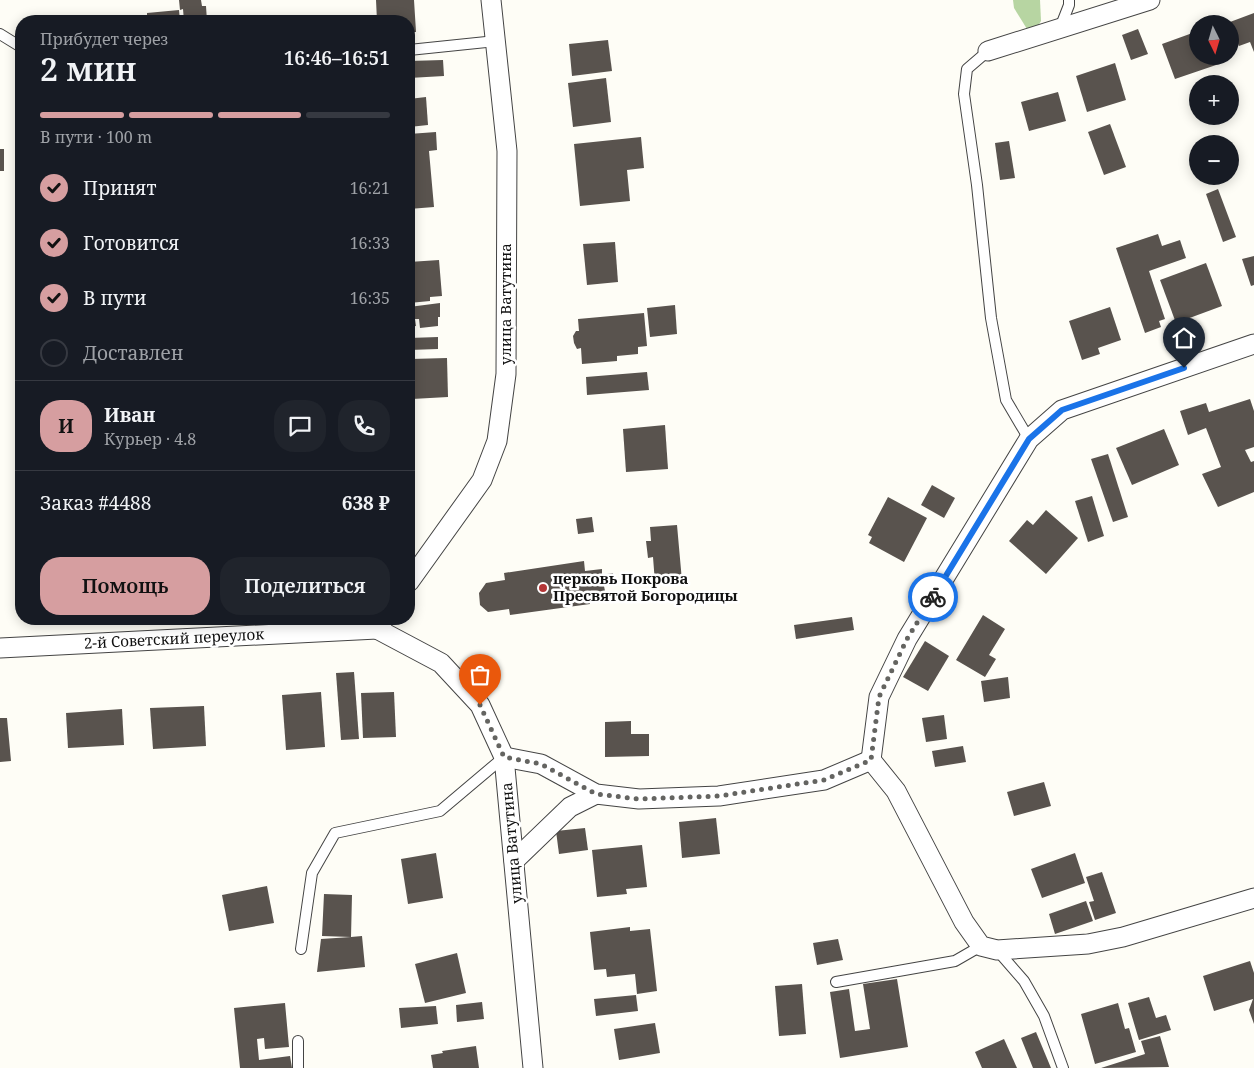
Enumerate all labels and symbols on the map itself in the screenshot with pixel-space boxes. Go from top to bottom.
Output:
north arrow [1189,15,1239,65]
street label: улица Ватутина [495,243,515,365]
pin [1163,317,1205,368]
place label: церковь Покрова Пресвятой Богородицы [553,568,738,605]
courier [908,572,958,622]
marker: церковь Покрова Пресвятой Богородицы [537,582,549,594]
street label: 2-й Советский переулок [83,623,265,653]
pin [459,654,501,705]
street label: улица Ватутина [496,782,526,905]

